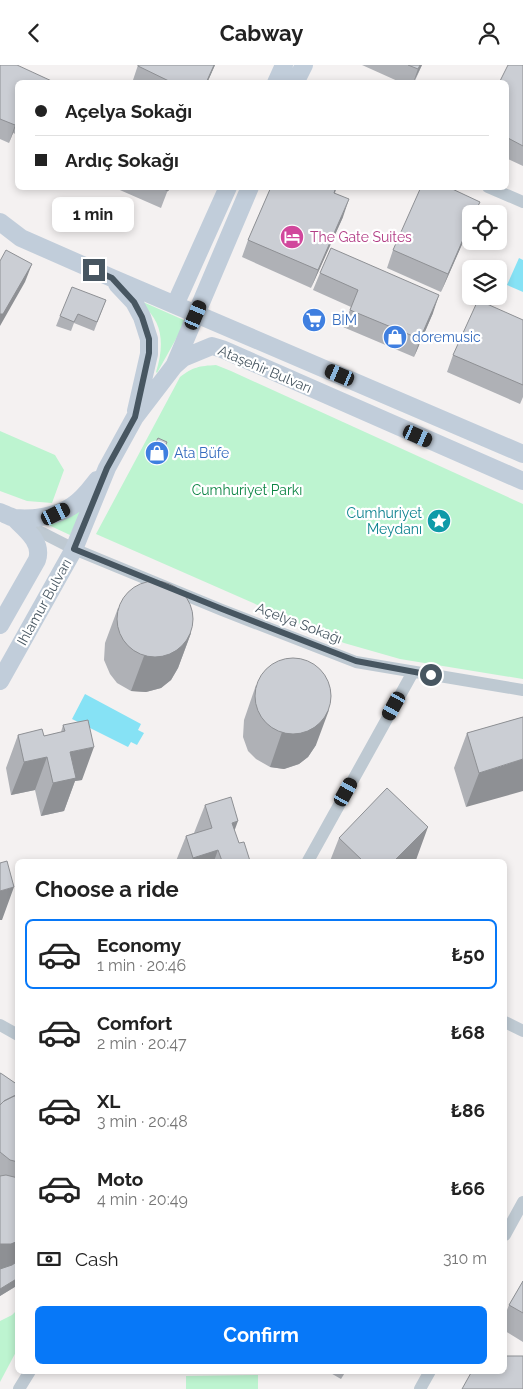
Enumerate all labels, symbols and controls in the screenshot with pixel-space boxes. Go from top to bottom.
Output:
icon: back [20,19,48,47]
icon: person [475,19,503,47]
text: Cabway [220,20,303,46]
text: Açelya Sokağı [65,100,192,122]
text: Ardıç Sokağı [65,149,179,171]
callout: 1 min [53,197,135,233]
text: 1 min [73,205,113,224]
map controls [462,205,507,305]
button: locate [462,205,507,250]
hotel icon: The Gate Suites [279,224,305,250]
place label: The Gate Suites [310,229,412,245]
route end [83,259,105,281]
button: layers [462,260,507,305]
car [183,298,208,332]
supermarket icon: BİM [301,307,327,333]
place label: BİM [332,310,357,328]
shop icon: doremusic [382,324,408,350]
place label: doremusic [412,329,481,345]
street label: Ataşehir Bulvarı [216,342,314,396]
car [323,362,356,388]
car [401,423,434,449]
shop icon: Ata Büfe [144,440,170,466]
place label: Ata Büfe [174,445,229,461]
park label: Cumhuriyet Parkı [192,482,302,498]
car [39,501,72,527]
place label: Cumhuriyet Meydanı [347,505,422,537]
place icon: Cumhuriyet Meydanı [426,508,452,534]
street label: Ihlamur Bulvarı [14,556,74,648]
street label: Açelya Sokağı [254,599,344,647]
route start [420,664,442,686]
car [380,689,407,723]
car [332,775,359,809]
text: Choose a ride [35,876,179,902]
icon: car [37,932,82,977]
text: Economy [97,934,181,956]
text: ₺50 [452,943,485,965]
text: 1 min · 20:46 [97,956,186,975]
icon: car [37,1010,82,1055]
text: Comfort [97,1012,172,1034]
text: ₺68 [451,1021,485,1043]
text: 2 min · 20:47 [97,1034,186,1053]
icon: car [37,1088,82,1133]
text: XL [97,1090,120,1112]
text: ₺86 [451,1099,485,1121]
text: 3 min · 20:48 [97,1112,188,1131]
icon: car [37,1166,82,1211]
text: Moto [97,1168,143,1190]
text: ₺66 [451,1177,485,1199]
text: 4 min · 20:49 [97,1190,188,1209]
icon: cash [35,1245,63,1273]
text: Cash [75,1248,119,1270]
text: 310 m [443,1249,487,1268]
button: Confirm [35,1306,487,1364]

